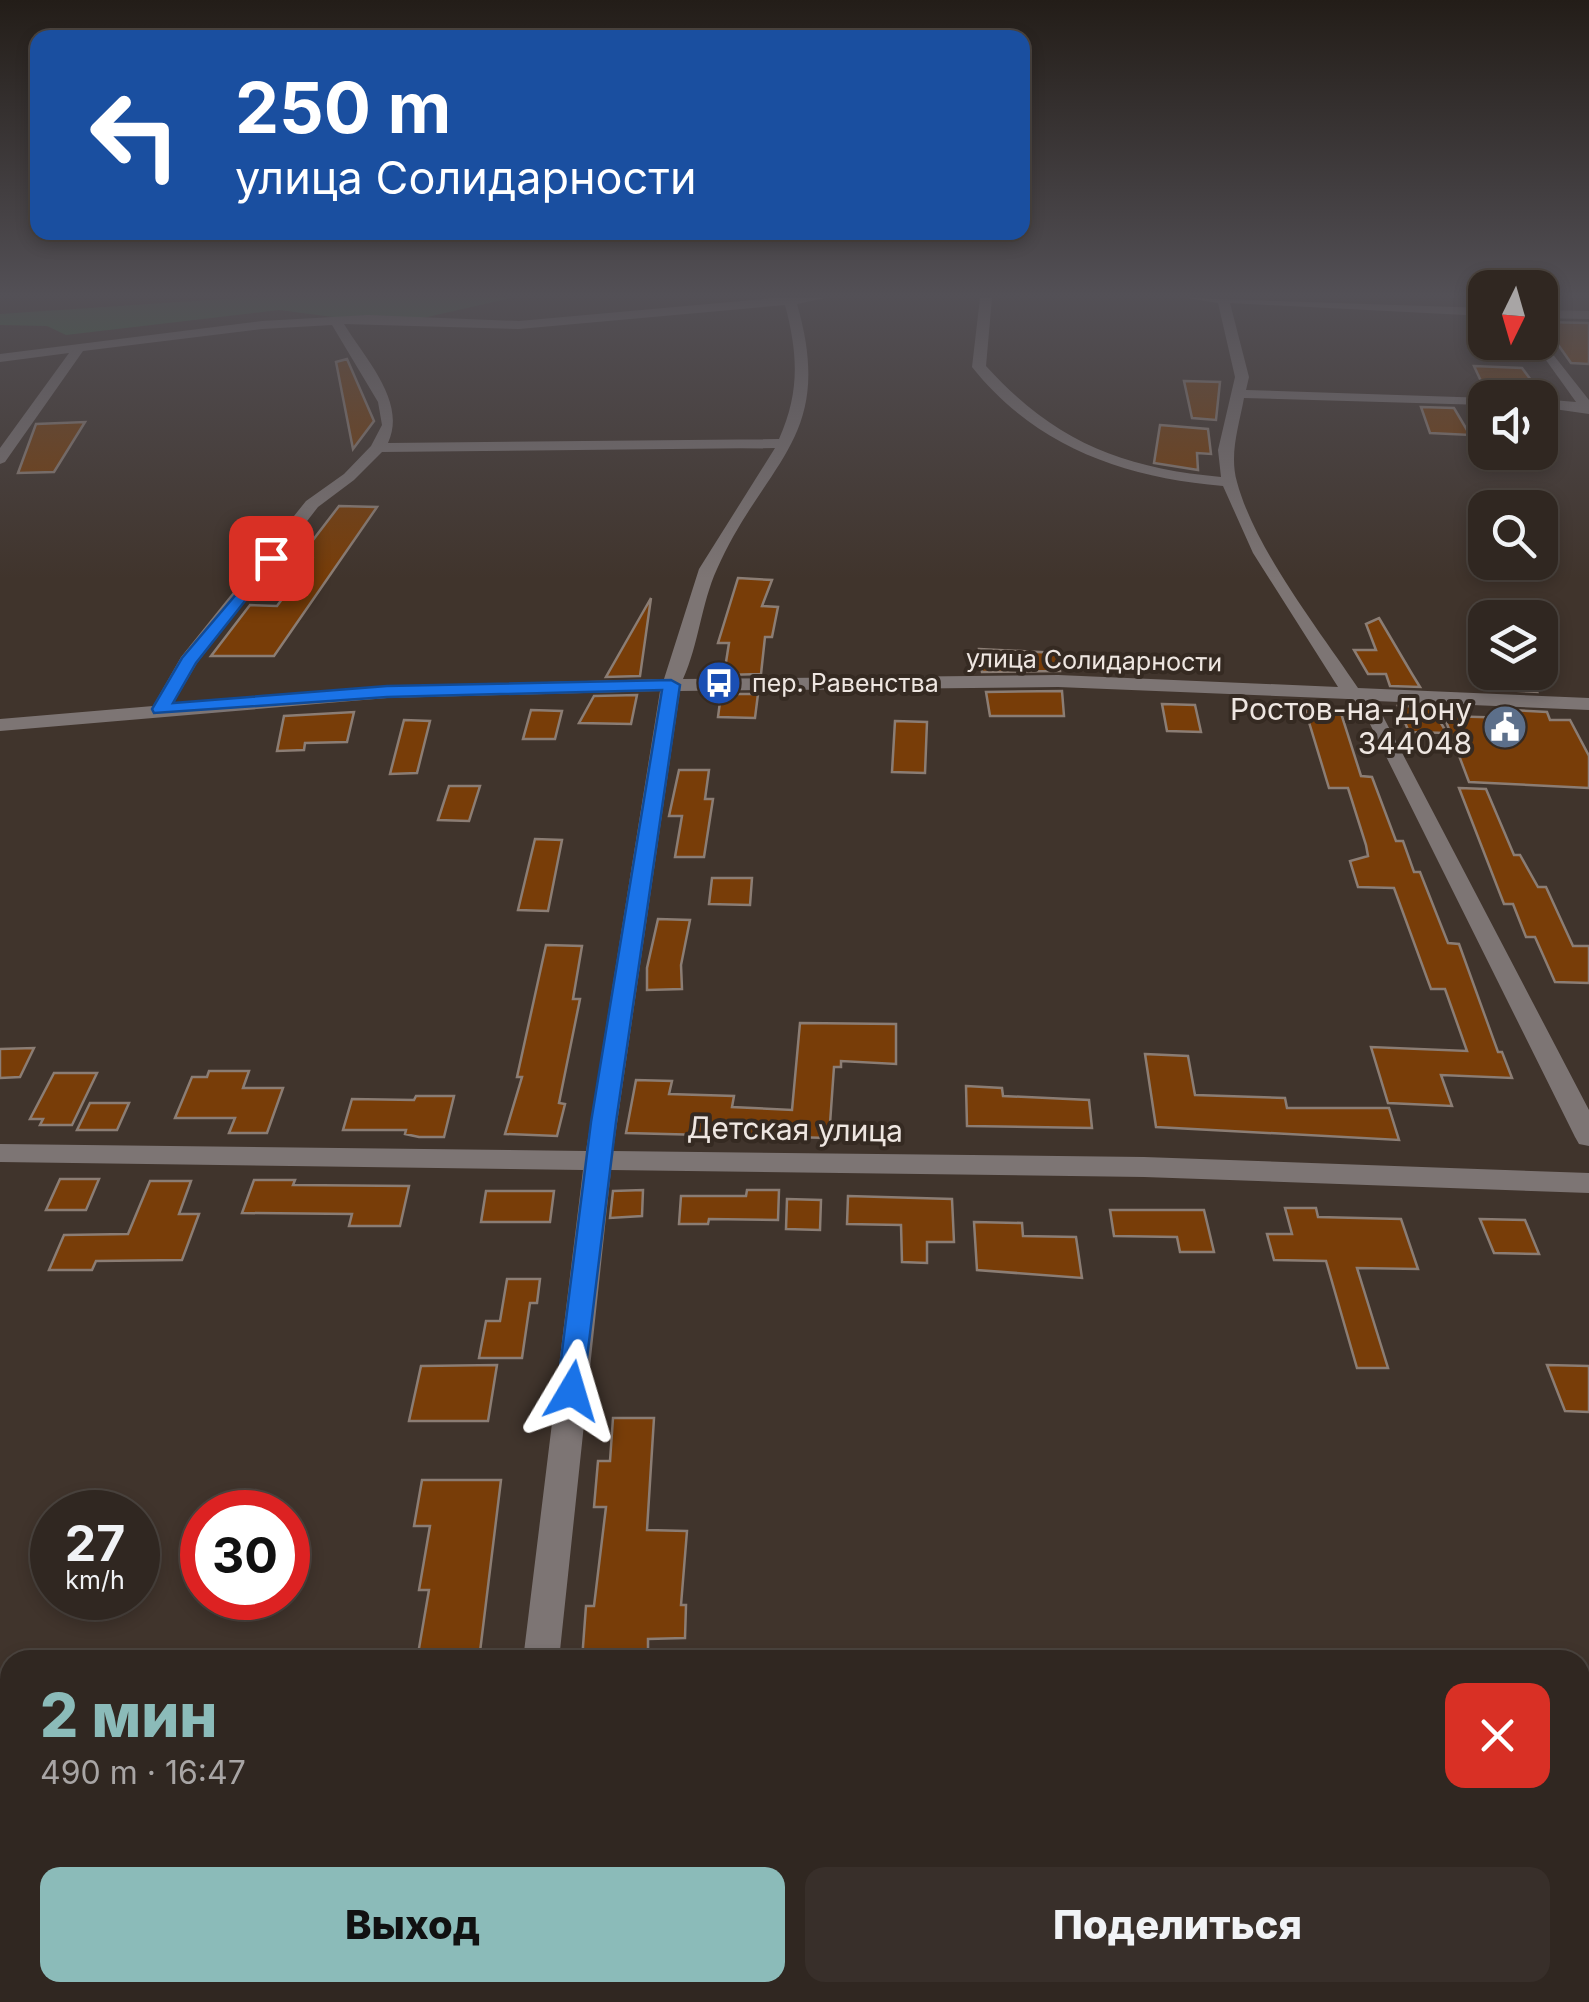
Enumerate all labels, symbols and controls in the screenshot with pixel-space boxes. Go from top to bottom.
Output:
text: 250 m [235,65,452,150]
icon: left [70,70,200,200]
text: улица Солидарности [235,150,697,205]
north arrow [1468,270,1558,360]
map controls [1468,270,1558,690]
button: sound [1468,380,1558,470]
button: search [1468,490,1558,580]
pin [229,516,314,601]
icon: arrive [244,531,299,586]
button: layers [1468,600,1558,690]
street label: улица Солидарности [966,643,1222,677]
bus stop icon: пер. Равенства [696,660,742,706]
place label: пер. Равенства [752,668,939,698]
place label: Ростов-на-Дону 344048 [1230,691,1472,761]
public building icon: Ростов-на-Дону 344048 [1482,704,1528,750]
street label: Детская улица [687,1109,903,1149]
position arrow [520,1339,624,1443]
speed limit sign: 30 [180,1490,310,1620]
text: 27 [65,1513,125,1573]
text: km/h [65,1565,125,1595]
text: 2 мин [40,1679,217,1751]
button: close [1445,1683,1550,1788]
text: 490 m · 16:47 [40,1753,246,1792]
button: Выход [40,1867,785,1982]
button: Поделиться [805,1867,1550,1982]

